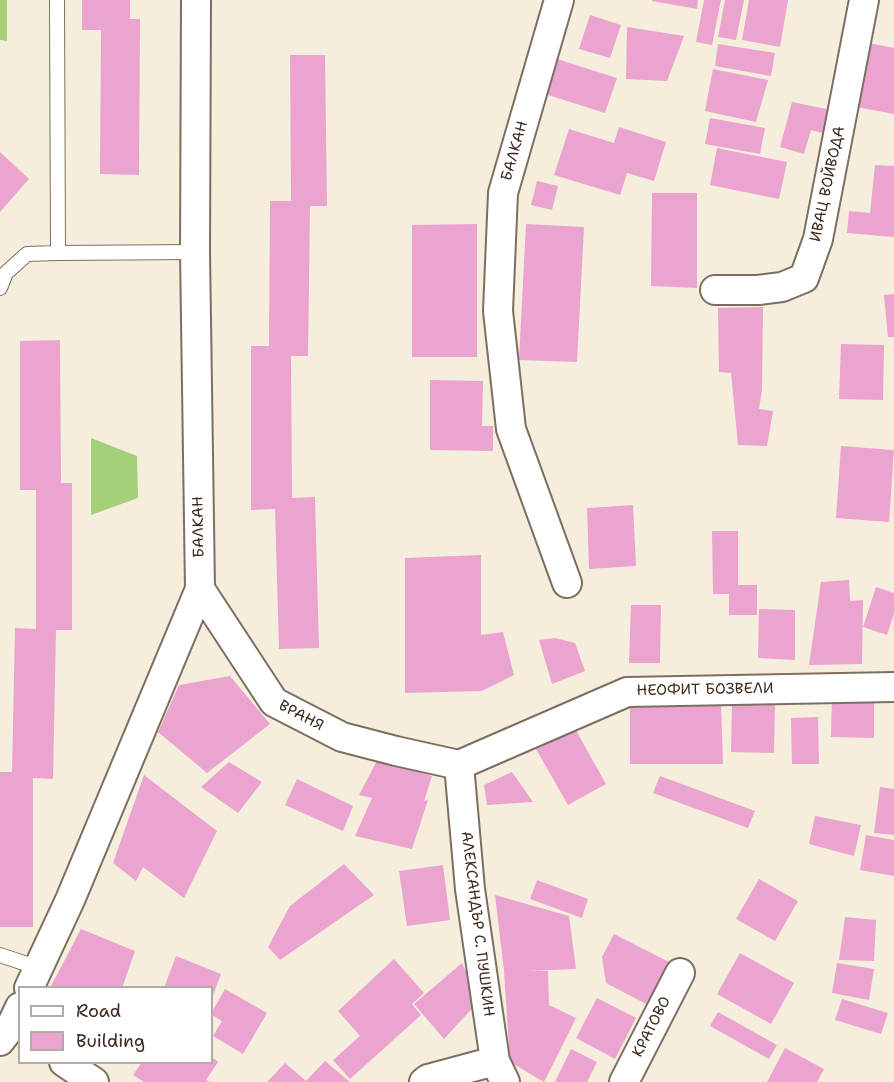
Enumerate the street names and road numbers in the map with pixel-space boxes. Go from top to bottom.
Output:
street label: БАЛКАН [498,119,532,183]
street label: ИВАЦ ВОЙВОДА [807,125,849,243]
street label: БАЛКАН [189,496,209,558]
street label: НЕОФИТ БОЗВЕЛИ [636,680,774,700]
street label: ВРАНЯ [275,697,327,735]
street label: АЛЕКСАНДЪР С. ПУШКИН [457,830,497,1018]
street label: КРАТОВО [629,994,675,1060]

